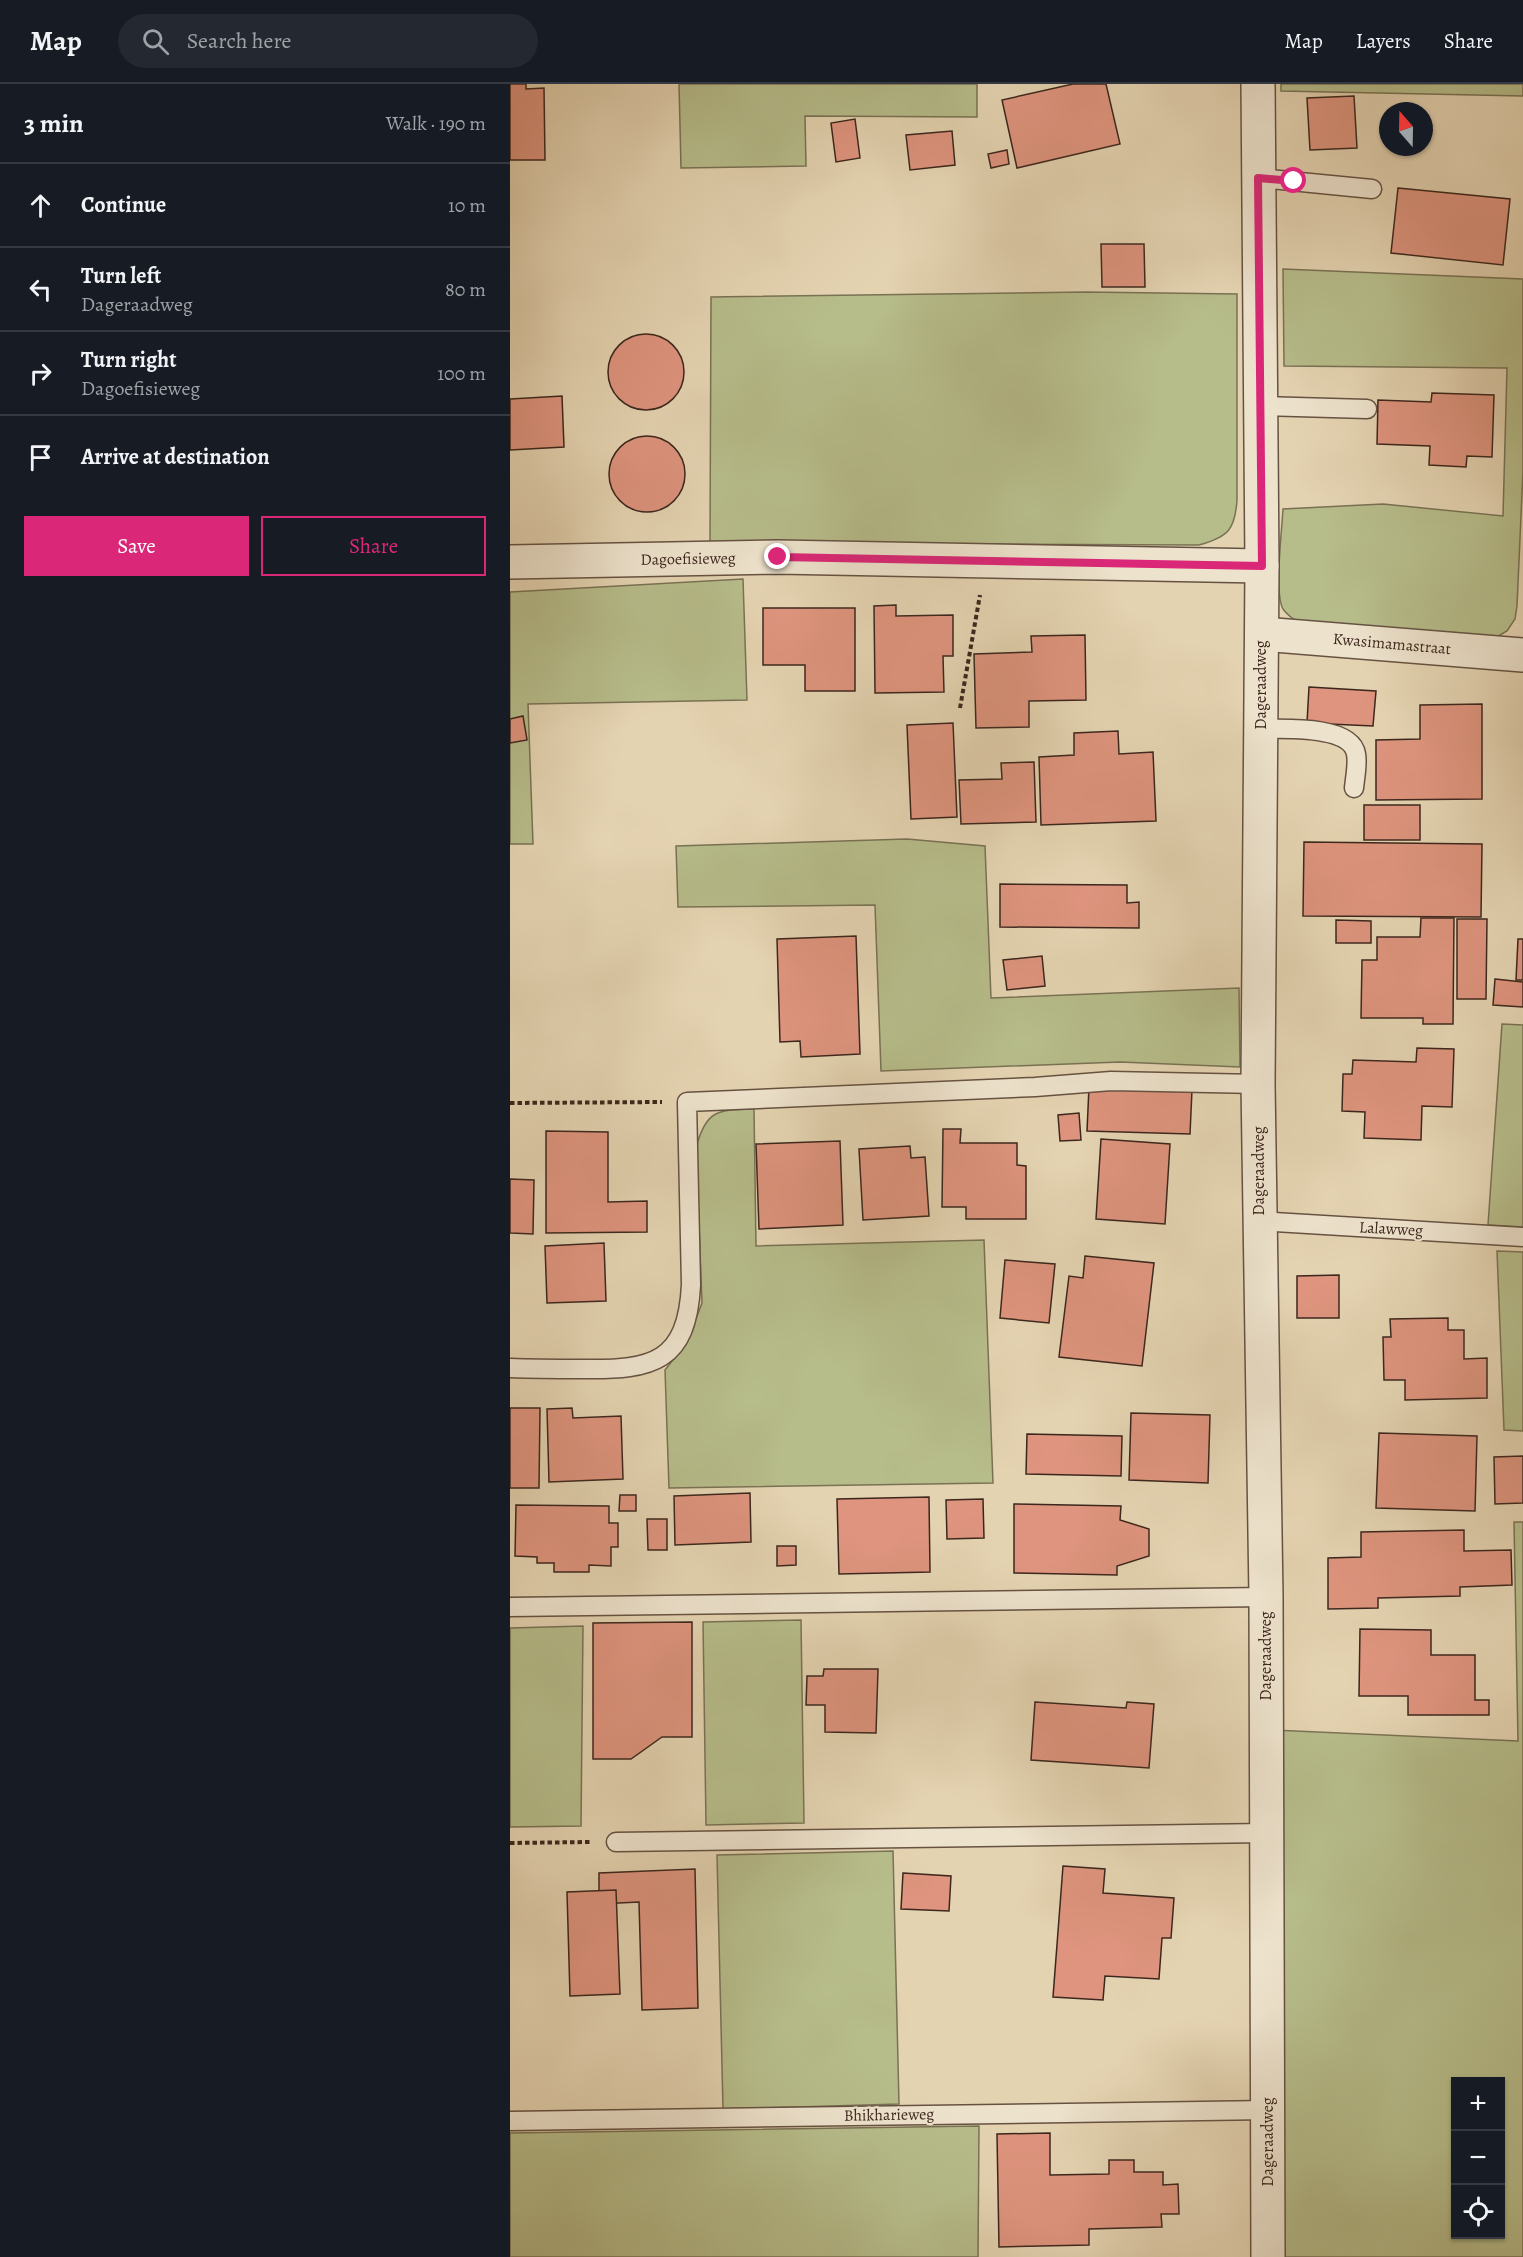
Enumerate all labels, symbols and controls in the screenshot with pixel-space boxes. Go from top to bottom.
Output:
search box [118,14,538,68]
text: Map [30,22,82,60]
icon: search [139,25,172,58]
text: Search here [187,26,291,56]
text: Map [1284,27,1323,55]
text: Layers [1356,27,1411,55]
text: Share [1444,27,1493,55]
north arrow [1379,102,1433,156]
text: 3 min [24,106,84,141]
text: Walk · 190 m [386,110,486,137]
route start [1280,167,1306,193]
icon: ahead [24,189,57,222]
text: Continue [81,190,166,220]
text: 10 m [448,192,486,219]
text: Turn left [81,261,161,291]
icon: left [24,273,57,306]
text: 80 m [445,276,486,303]
text: Dageraadweg [81,291,193,318]
text: Turn right [81,345,177,375]
icon: right [24,357,57,390]
text: 100 m [437,360,486,387]
text: Dagoefisieweg [81,375,200,402]
icon: arrive [24,441,57,474]
text: Arrive at destination [81,442,270,472]
button: Save [24,516,249,576]
button: Share [261,516,486,576]
route end [764,543,790,569]
street label: Dagoefisieweg [640,547,736,571]
street label: Kwasimamastraat [1332,628,1452,660]
street label: Dageraadweg [1250,640,1272,730]
street label: Dageraadweg [1248,1126,1270,1216]
street label: Lalawweg [1358,1216,1424,1242]
street label: Dageraadweg [1255,1611,1277,1701]
map controls [1451,2077,1505,2239]
button: + [1451,2077,1505,2131]
street label: Dageraadweg [1257,2097,1279,2187]
street label: Bhikharieweg [844,2103,934,2127]
button: − [1451,2131,1505,2185]
button: locate [1451,2185,1505,2239]

